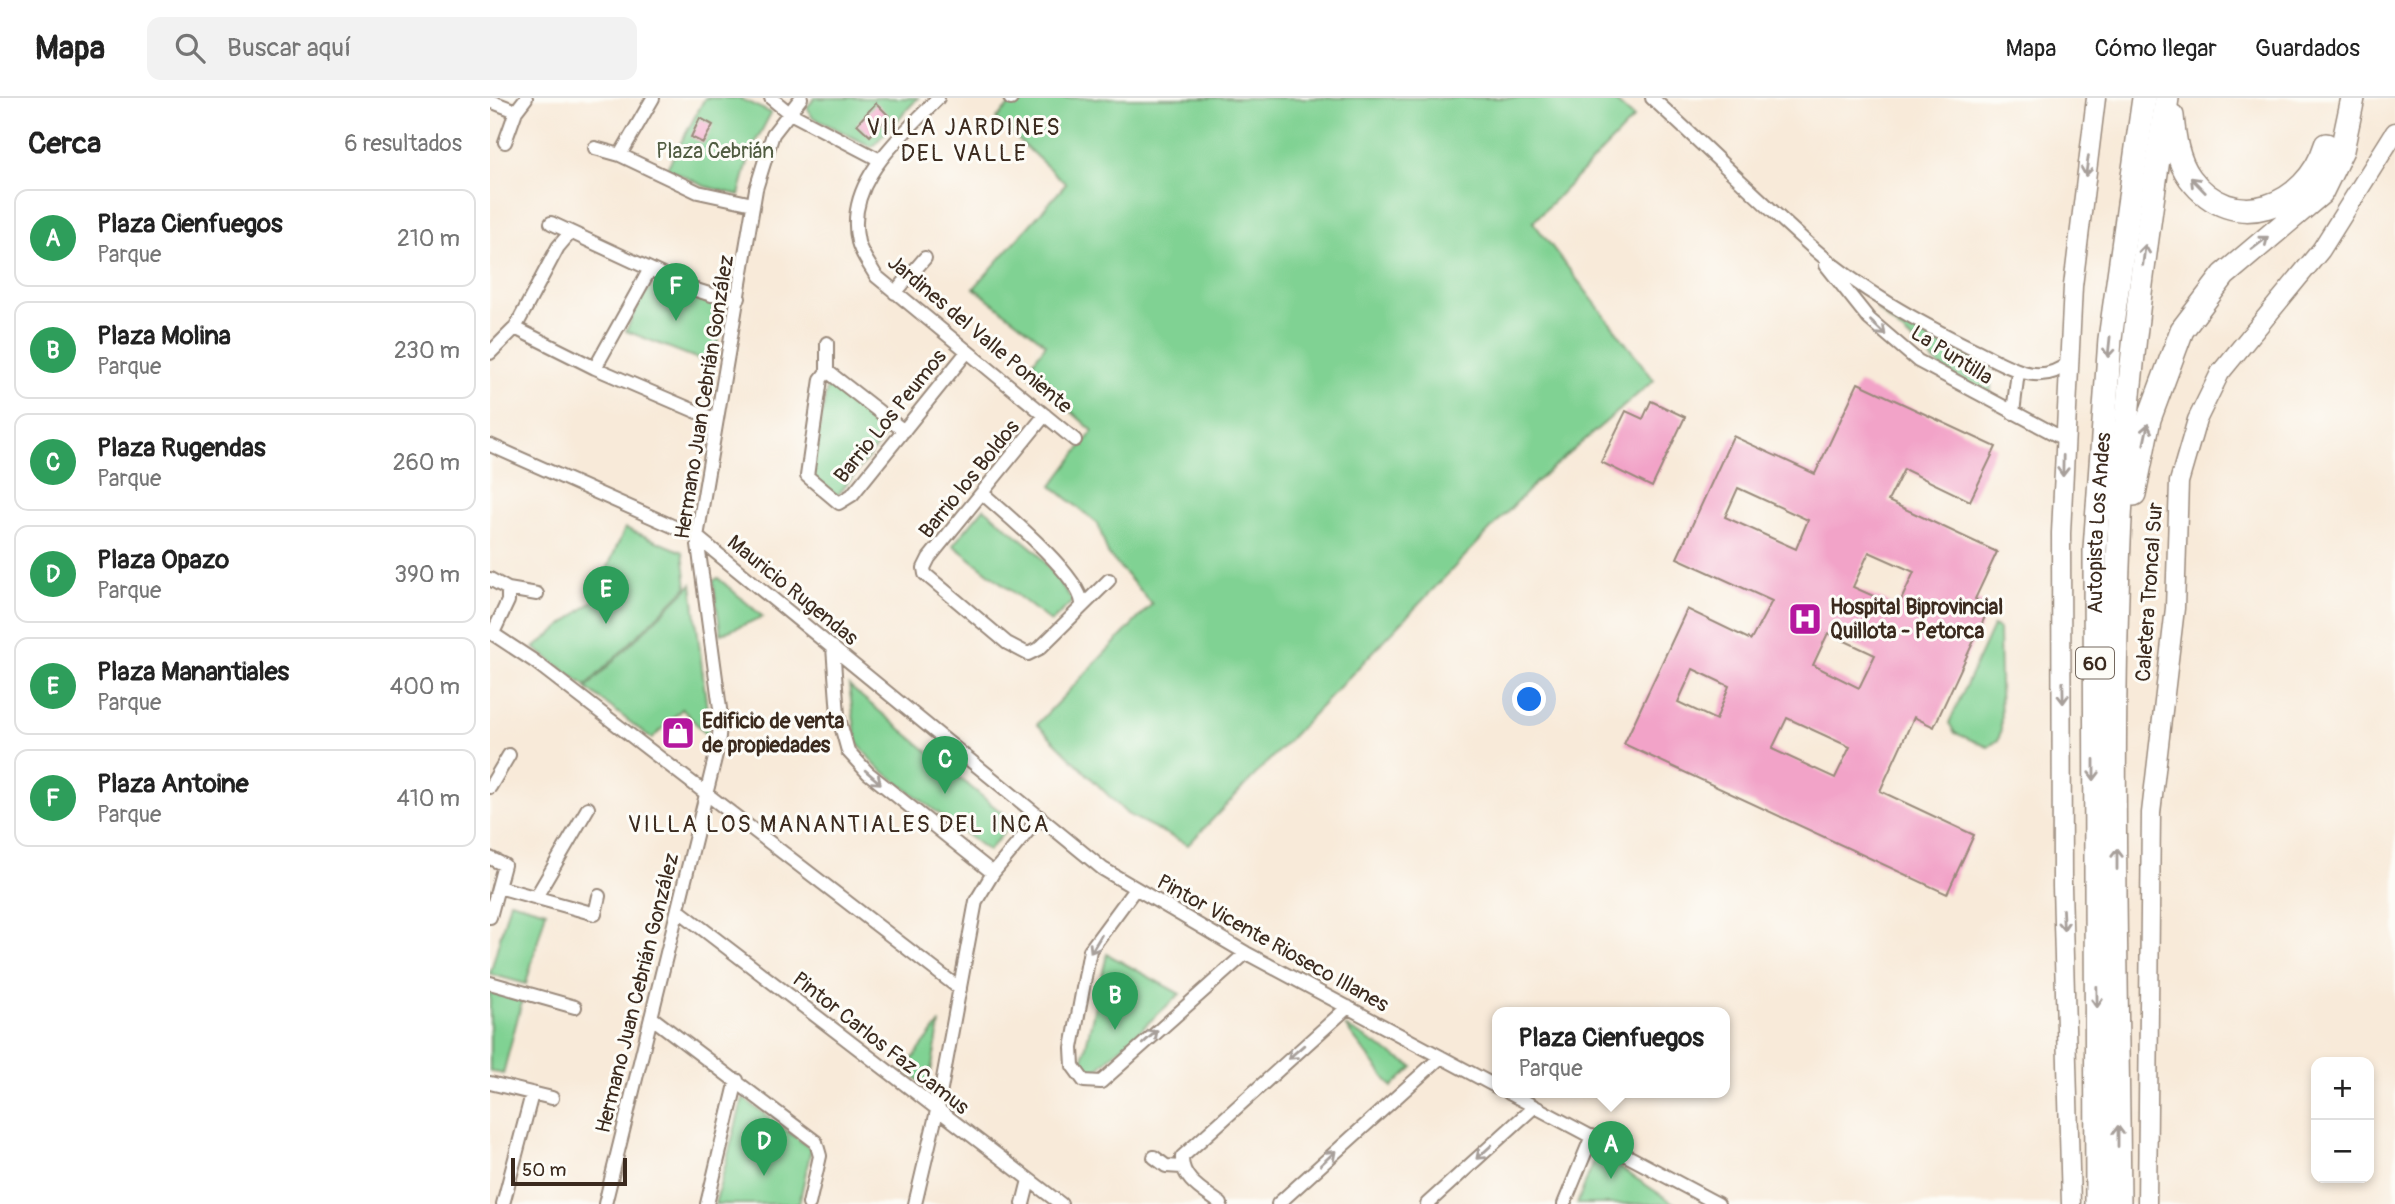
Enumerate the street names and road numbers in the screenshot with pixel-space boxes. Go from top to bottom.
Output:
street label: Jardines del Valle Poniente [882,249,1078,420]
street label: Hermano Juan Cebrián González [669,253,740,541]
street label: La Puntilla [1906,320,1998,391]
street label: Barrio Los Peumos [828,343,953,489]
street label: Barrio los Boldos [913,414,1026,544]
street label: Autopista Los Andes [2082,431,2117,614]
street label: Caletera Troncal Sur [2130,501,2169,683]
street label: Mauricio Rugendas [722,529,864,652]
road number: 60 [2076,648,2114,678]
street label: Hermano Juan Cebrián González [590,850,685,1136]
street label: Pintor Vicente Rioseco Illanes [1152,868,1394,1019]
street label: Pintor Carlos Faz Camus [787,966,975,1121]

